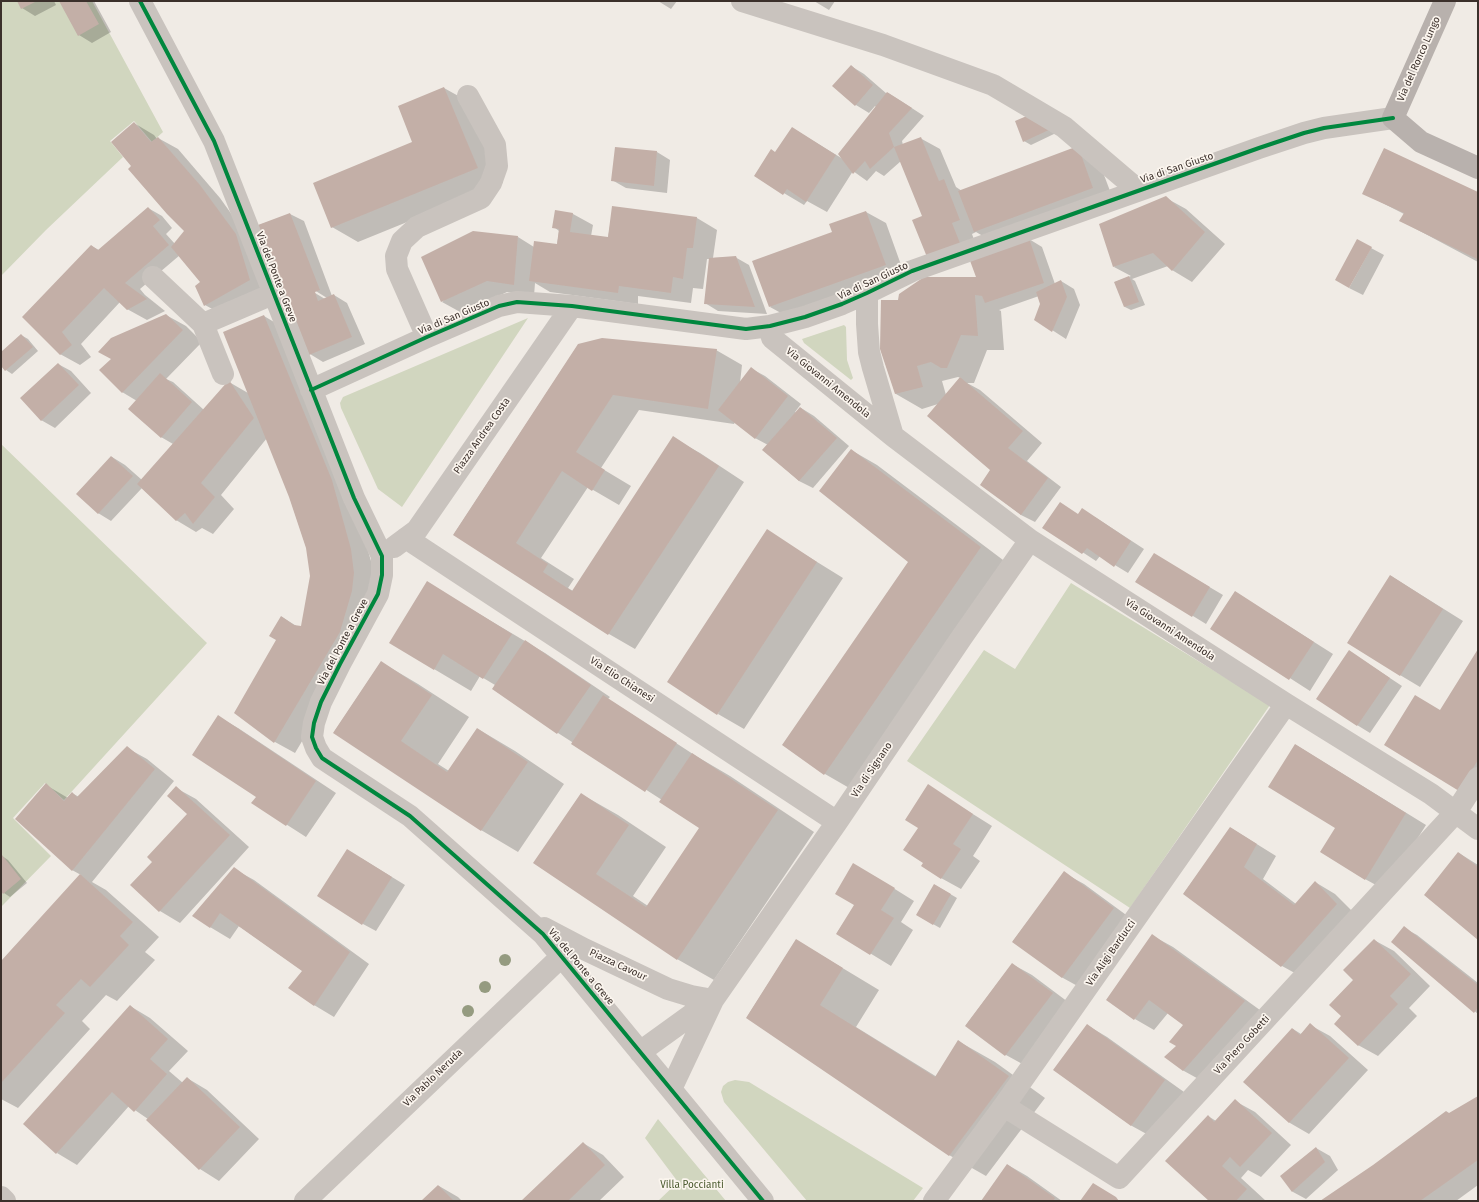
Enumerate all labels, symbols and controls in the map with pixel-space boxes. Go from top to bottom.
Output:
street label: Via del Ronco Lungo [1395,15,1443,103]
street label: Via di San Giusto [1139,150,1215,186]
street label: Via del Ponte a Greve [253,230,299,324]
street label: Via di San Giusto [836,259,910,303]
street label: Via di San Giusto [417,297,491,337]
street label: Via Giovanni Amendola [784,345,872,421]
street label: Piazza Andrea Costa [451,396,513,476]
street label: Via Giovanni Amendola [1123,596,1217,664]
street label: Via del Ponte a Greve [315,597,371,687]
street label: Via Elio Chianesi [588,655,656,705]
street label: Via di Signano [849,740,895,800]
street label: Via Aligi Barducci [1084,918,1138,988]
street label: Via del Ponte a Greve [546,926,616,1008]
street label: Piazza Cavour [587,946,649,984]
street label: Via Piero Gobetti [1212,1013,1272,1077]
street label: Via Pablo Neruda [401,1047,465,1109]
park label: Villa Poccianti [660,1179,724,1191]

